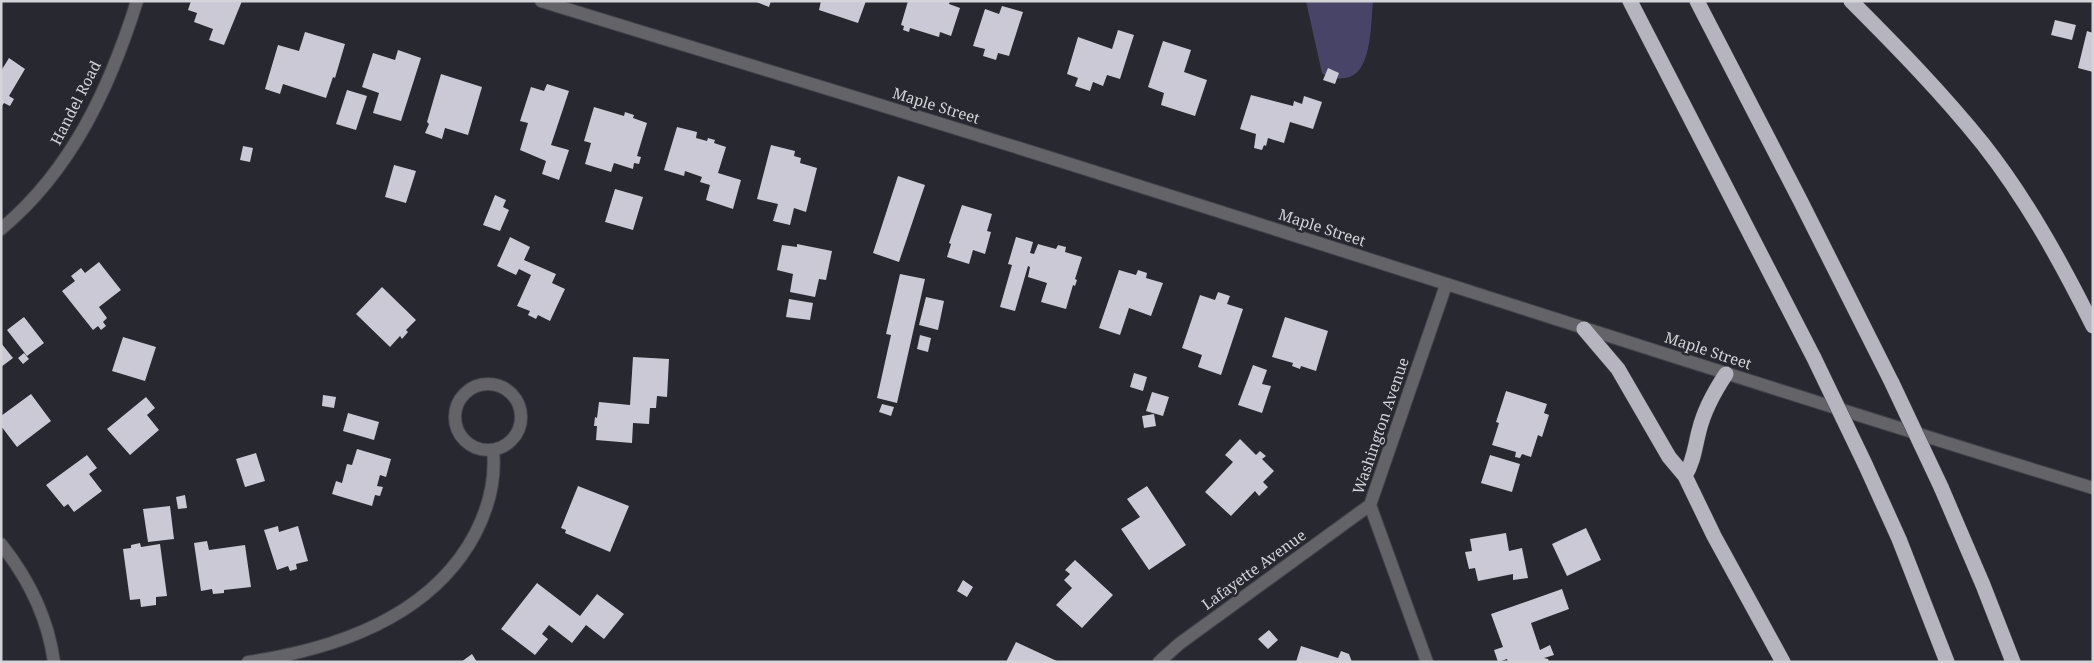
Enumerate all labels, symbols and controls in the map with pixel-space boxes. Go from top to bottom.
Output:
street label: Handel Road [45,57,105,148]
street label: Maple Street [890,82,982,128]
street label: Maple Street [1276,204,1368,250]
street label: Maple Street [1662,327,1754,373]
street label: Washington Avenue [1347,355,1413,497]
street label: Lafayette Avenue [1197,525,1309,614]

